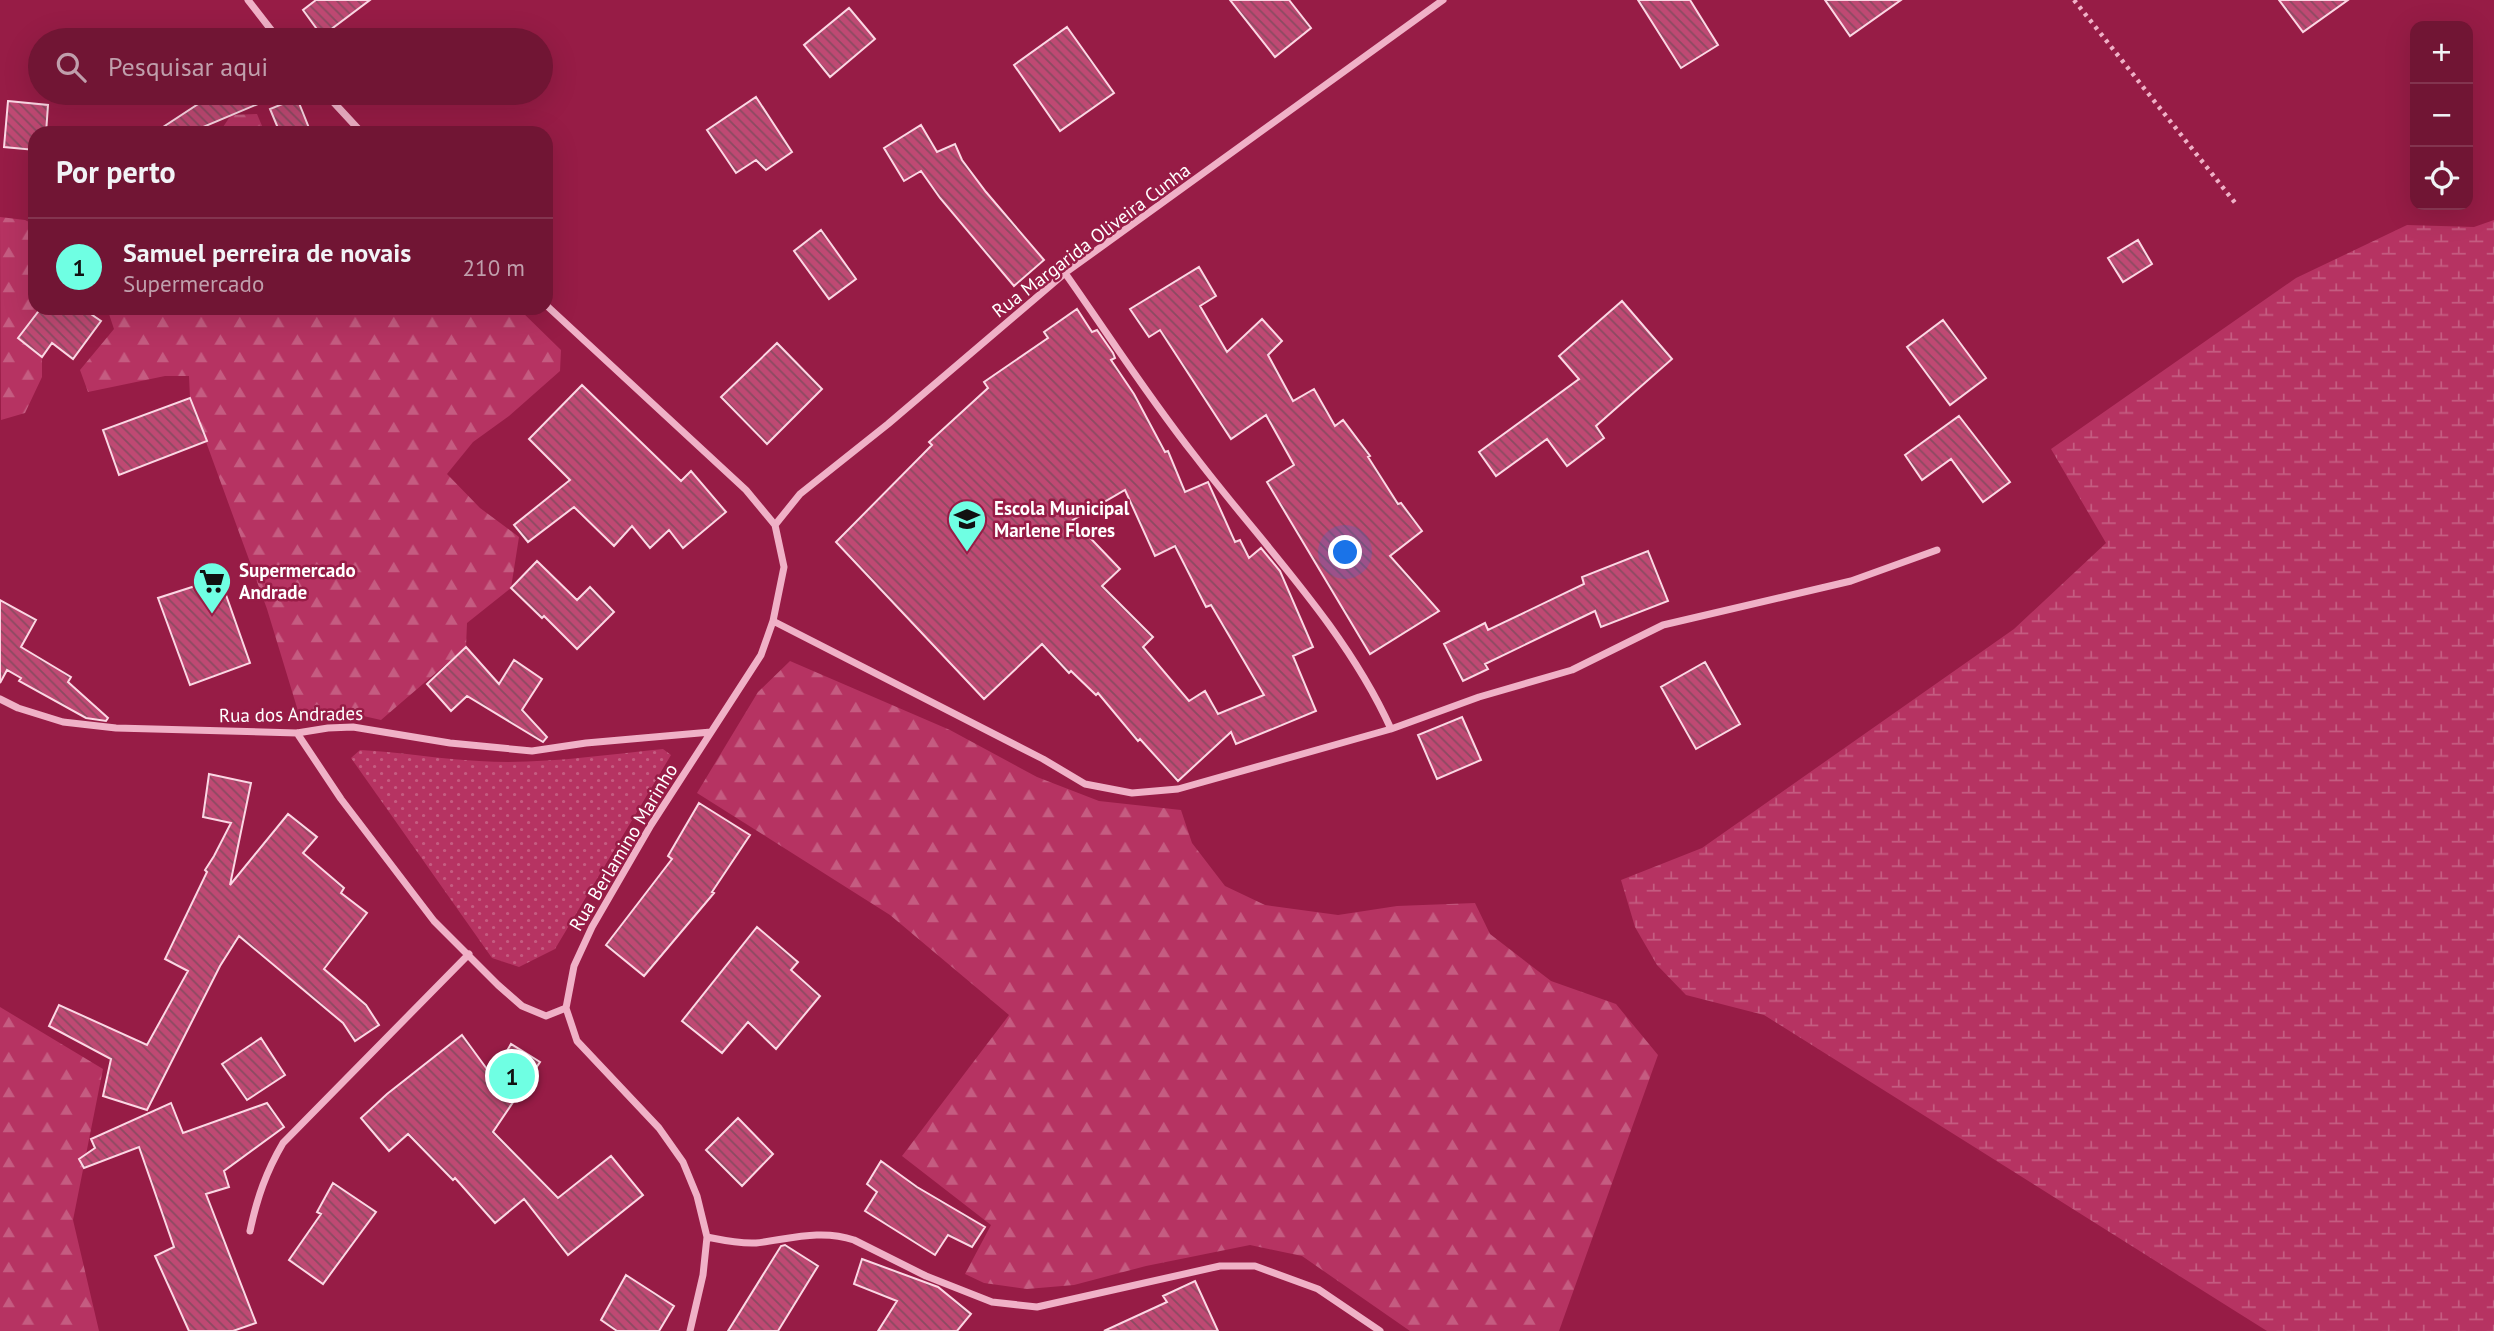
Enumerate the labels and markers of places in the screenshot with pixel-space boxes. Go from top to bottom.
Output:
place label: Escola Municipal Marlene Flores [994,496,1130,542]
school or university icon: Escola Municipal Marlene Flores [946,498,988,553]
place label: Supermercado Andrade [239,558,356,604]
supermarket icon: Supermercado Andrade [191,560,233,615]
pin: 1 [489,1050,535,1102]

